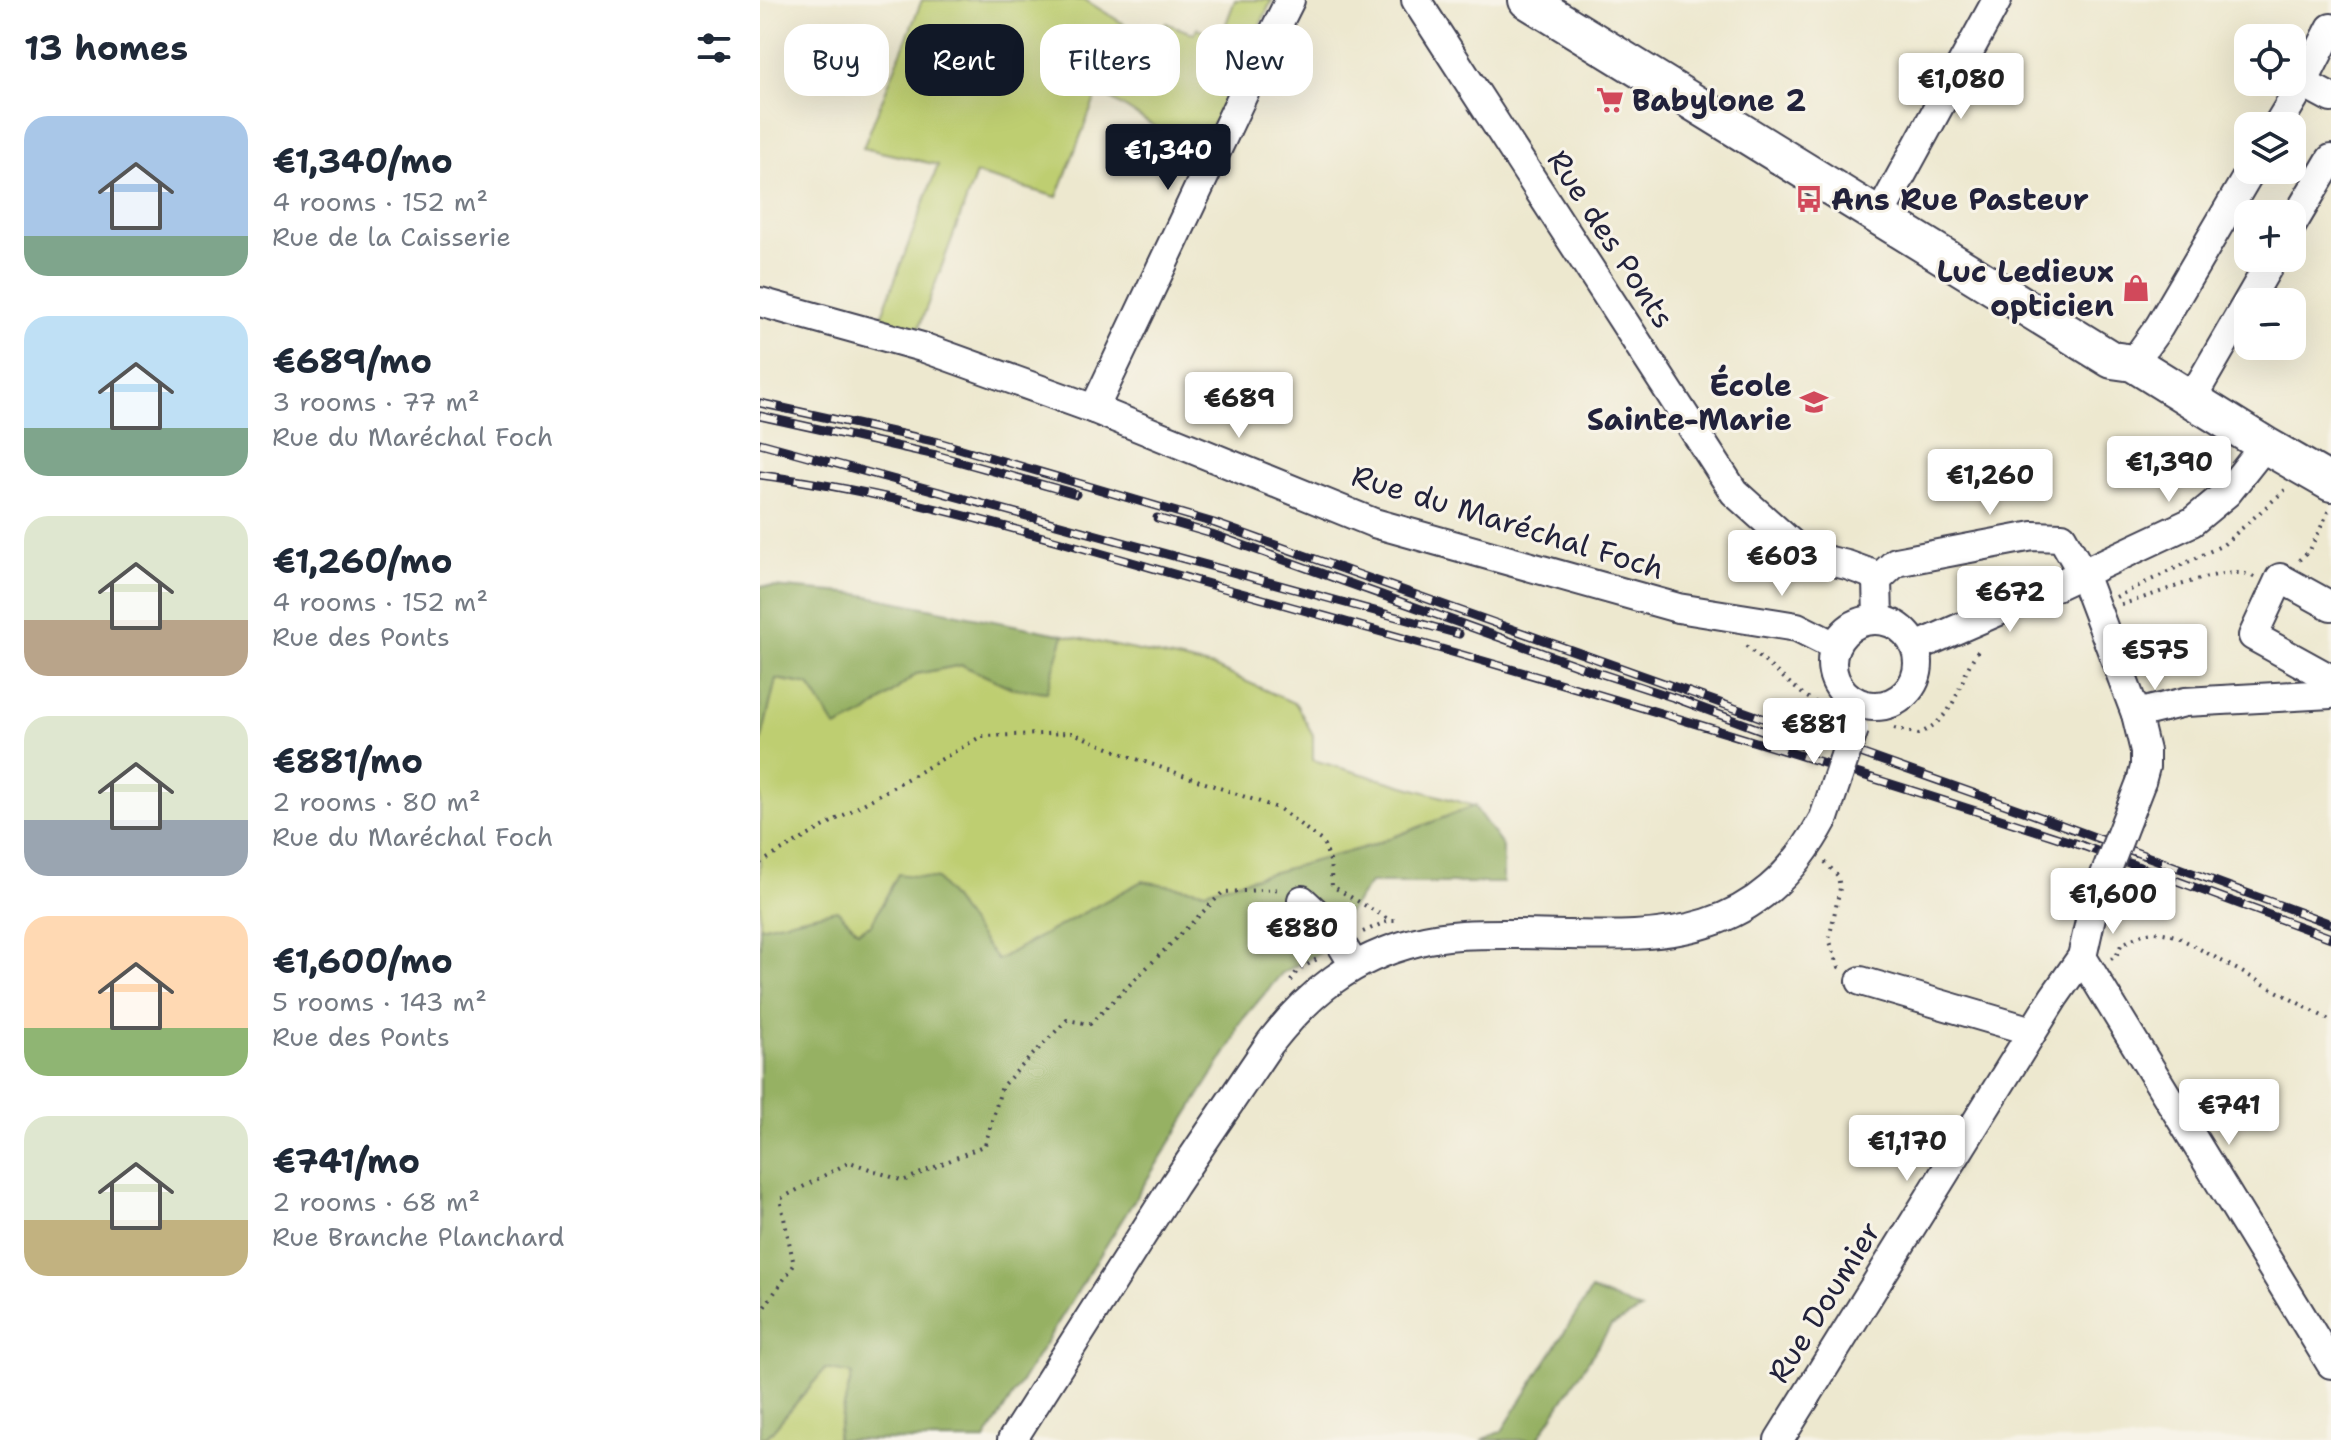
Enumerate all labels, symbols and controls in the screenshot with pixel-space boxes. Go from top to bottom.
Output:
chip: Buy [784,24,889,96]
chip: Rent [905,24,1024,96]
chip: Filters [1040,24,1180,96]
chip: New [1196,24,1313,96]
map controls [2234,24,2306,360]
button: locate [2234,24,2306,96]
text: 13 homes [24,25,188,71]
icon: filters [692,26,736,70]
pin: €1,080 [1896,53,2026,121]
text: €1,080 [1917,61,2005,96]
place label: Babylone 2 [1632,80,1806,121]
supermarket icon: Babylone 2 [1595,85,1625,115]
button: layers [2234,112,2306,184]
pin: €1,340 [1103,124,1233,192]
text: €1,340 [1124,132,1212,167]
text: €1,340/mo [272,138,453,184]
street label: Rue des Ponts [1538,142,1684,336]
icon: home [88,148,184,244]
place label: Ans Rue Pasteur [1831,179,2089,220]
text: 4 rooms · 152 m² [272,184,488,219]
bus stop icon: Ans Rue Pasteur [1794,184,1824,214]
button: + [2234,200,2306,272]
text: Rue de la Caisserie [272,219,511,254]
place label: Luc Ledieux opticien [1937,251,2114,326]
shop icon: Luc Ledieux opticien [2121,273,2151,303]
button: − [2234,288,2306,360]
text: €689/mo [272,338,432,384]
icon: home [88,348,184,444]
place label: École Sainte-Marie [1587,364,1792,440]
pin: €689 [1192,372,1286,440]
text: €689 [1203,380,1275,415]
text: 3 rooms · 77 m² [272,384,480,419]
school or university icon: École Sainte-Marie [1799,387,1829,417]
text: Rue du Maréchal Foch [272,419,553,454]
pin: €1,390 [2104,436,2234,504]
text: €1,390 [2125,444,2213,479]
pin: €1,260 [1925,449,2055,517]
street label: Rue du Maréchal Foch [1347,455,1669,589]
text: €1,260 [1946,457,2034,492]
pin: €603 [1735,530,1829,598]
text: €1,260/mo [272,538,453,584]
text: €603 [1746,538,1818,573]
icon: home [88,548,184,644]
pin: €672 [1963,566,2057,634]
text: €672 [1975,574,2045,609]
text: 4 rooms · 152 m² [272,584,488,619]
text: Rue des Ponts [272,619,450,654]
pin: €575 [2108,624,2202,692]
text: €575 [2121,632,2189,667]
pin: €881 [1767,698,1861,766]
text: €881 [1781,706,1847,741]
text: €881/mo [272,738,423,784]
icon: home [88,748,184,844]
text: 2 rooms · 80 m² [272,784,481,819]
text: Rue du Maréchal Foch [272,819,553,854]
pin: €1,600 [2048,868,2178,936]
text: €1,600 [2069,876,2157,911]
pin: €880 [1255,902,1349,970]
text: €880 [1266,910,1338,945]
text: €1,600/mo [272,938,453,984]
icon: home [88,948,184,1044]
text: 5 rooms · 143 m² [272,984,487,1019]
text: Rue des Ponts [272,1019,450,1054]
pin: €741 [2182,1079,2276,1147]
text: €741 [2197,1087,2261,1122]
pin: €1,170 [1842,1115,1972,1183]
text: €1,170 [1867,1123,1947,1158]
text: €741/mo [272,1138,420,1184]
icon: home [88,1148,184,1244]
text: 2 rooms · 68 m² [272,1184,480,1219]
street label: Rue Doumier [1758,1213,1890,1391]
text: Rue Branche Planchard [272,1219,565,1254]

